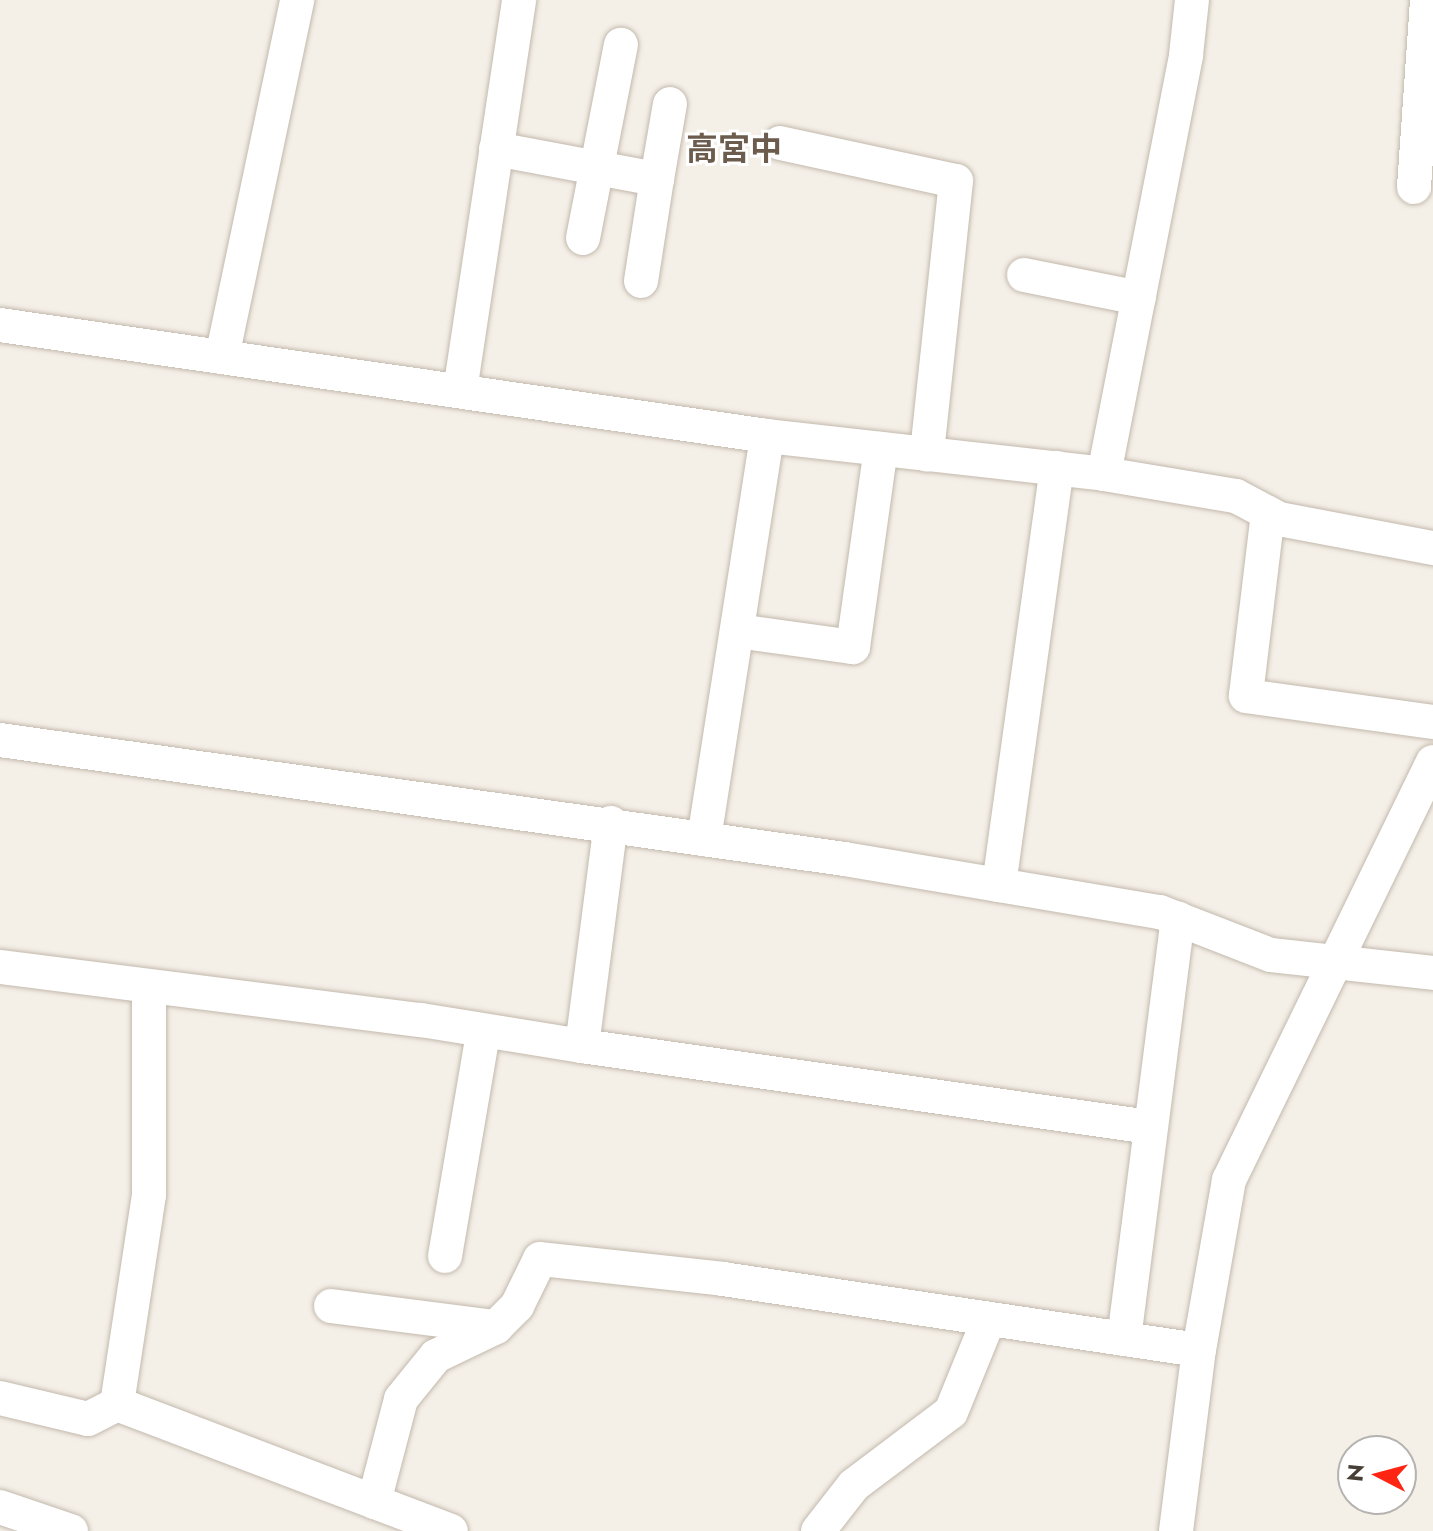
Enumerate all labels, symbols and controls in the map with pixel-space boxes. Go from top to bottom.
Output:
district label: 高宮中 [686,130,782,168]
north arrow [1337,1435,1417,1515]
text: N [1338,1462,1372,1483]

